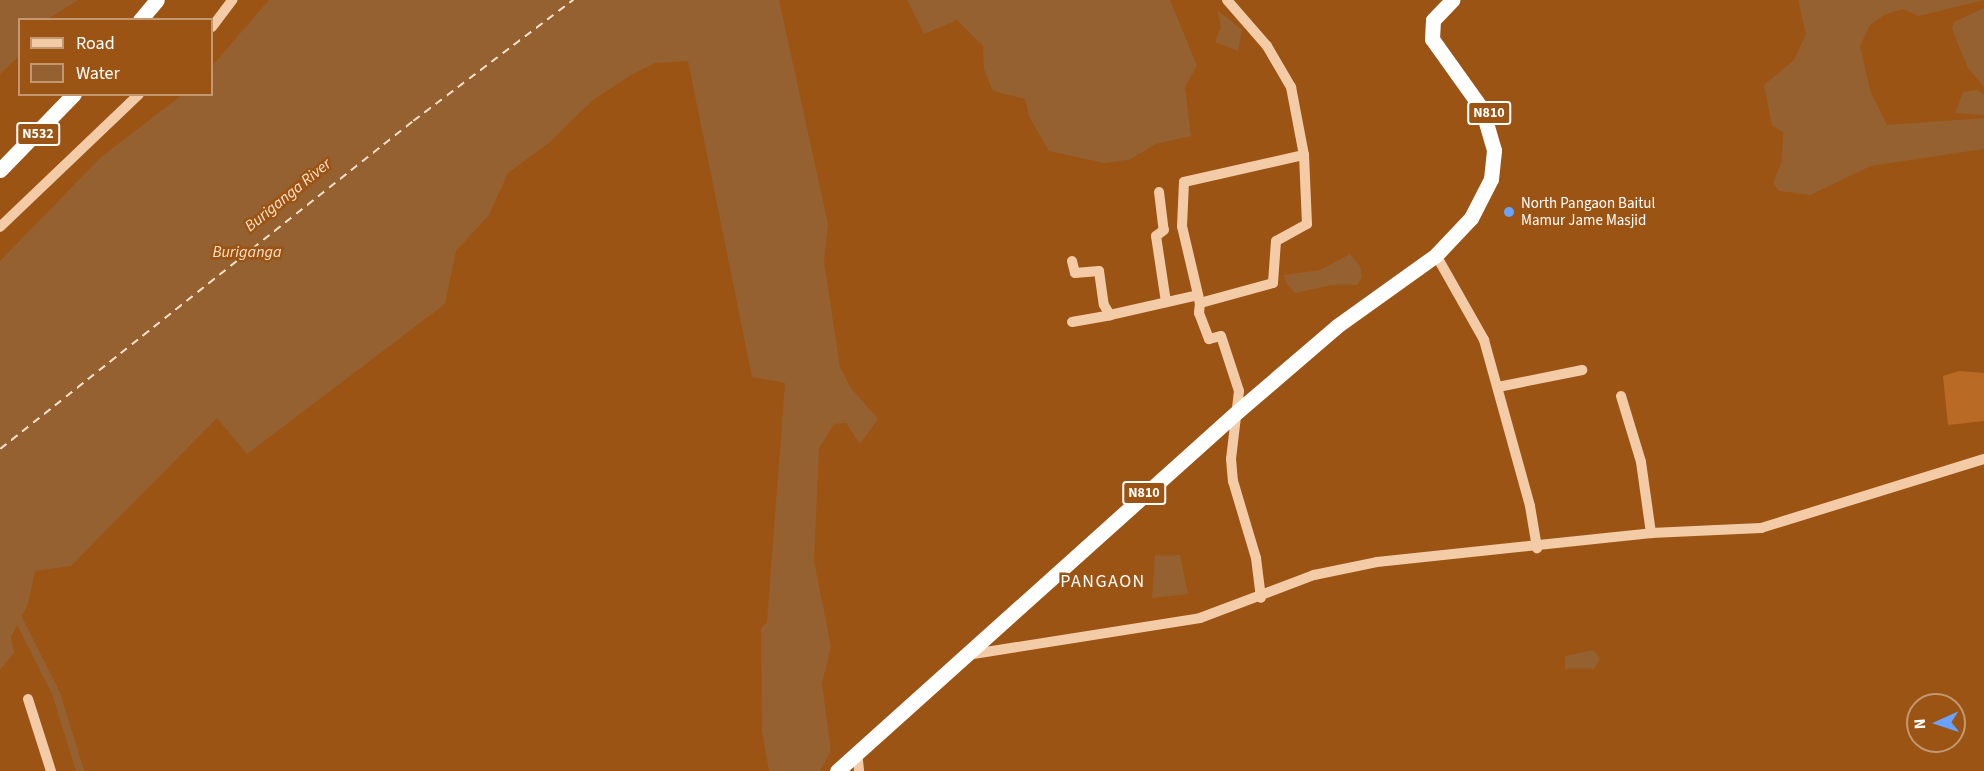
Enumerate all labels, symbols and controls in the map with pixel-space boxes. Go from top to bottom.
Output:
legend [18,18,213,96]
text: Road [76,31,115,56]
text: Water [76,61,120,86]
road number: N810 [1466,102,1512,124]
road number: N532 [15,123,60,145]
water label: Buriganga River [241,154,335,236]
place label: North Pangaon Baitul Mamur Jame Masjid [1521,194,1655,229]
marker: North Pangaon Baitul Mamur Jame Masjid [1502,205,1516,219]
water label: Buriganga [212,242,282,262]
road number: N810 [1122,482,1166,504]
district label: PANGAON [1060,571,1146,593]
north arrow [1906,693,1966,753]
text: N [1909,718,1931,730]

